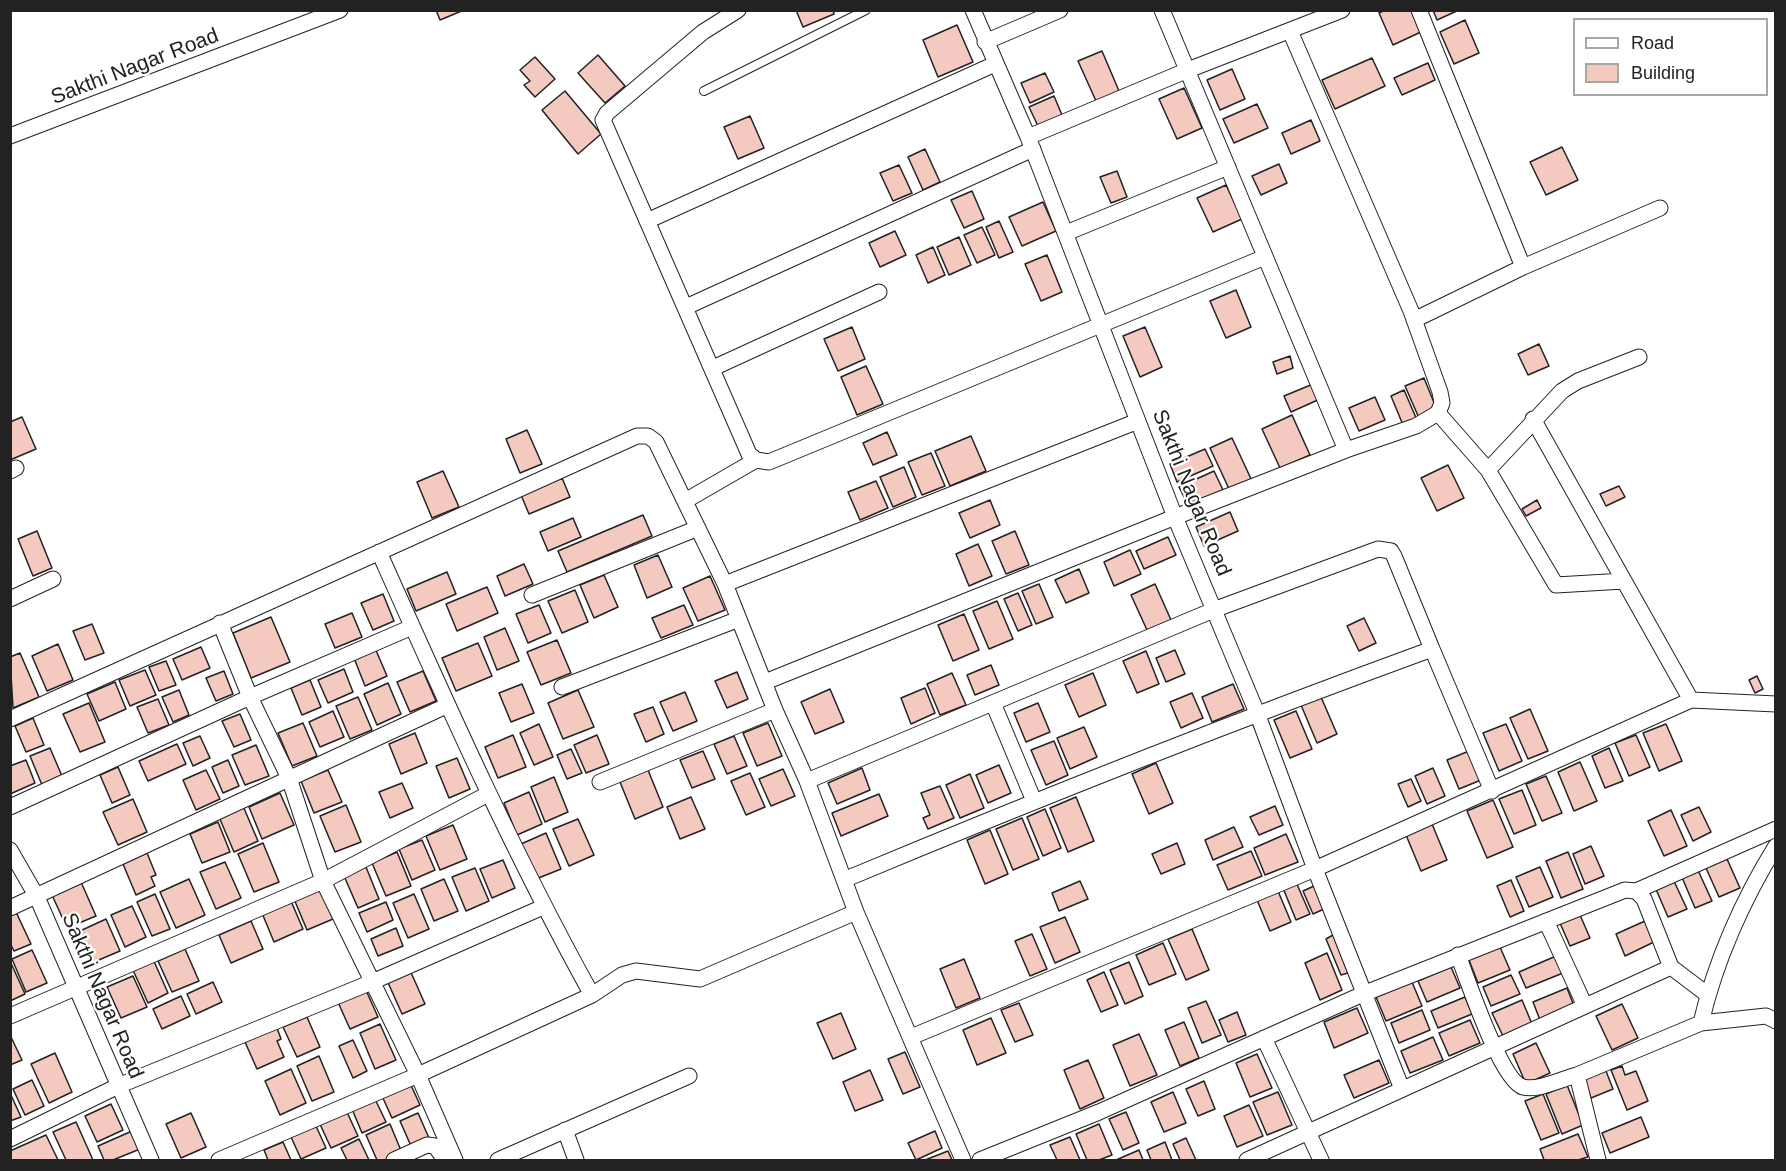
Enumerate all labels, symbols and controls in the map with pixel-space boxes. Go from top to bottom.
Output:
legend [1573,18,1768,96]
street label: Sakthi Nagar Road [48,23,222,111]
text: Road [1631,33,1674,53]
text: Building [1631,63,1695,83]
street label: Sakthi Nagar Road [1146,406,1236,580]
street label: Sakthi Nagar Road [56,909,148,1083]

